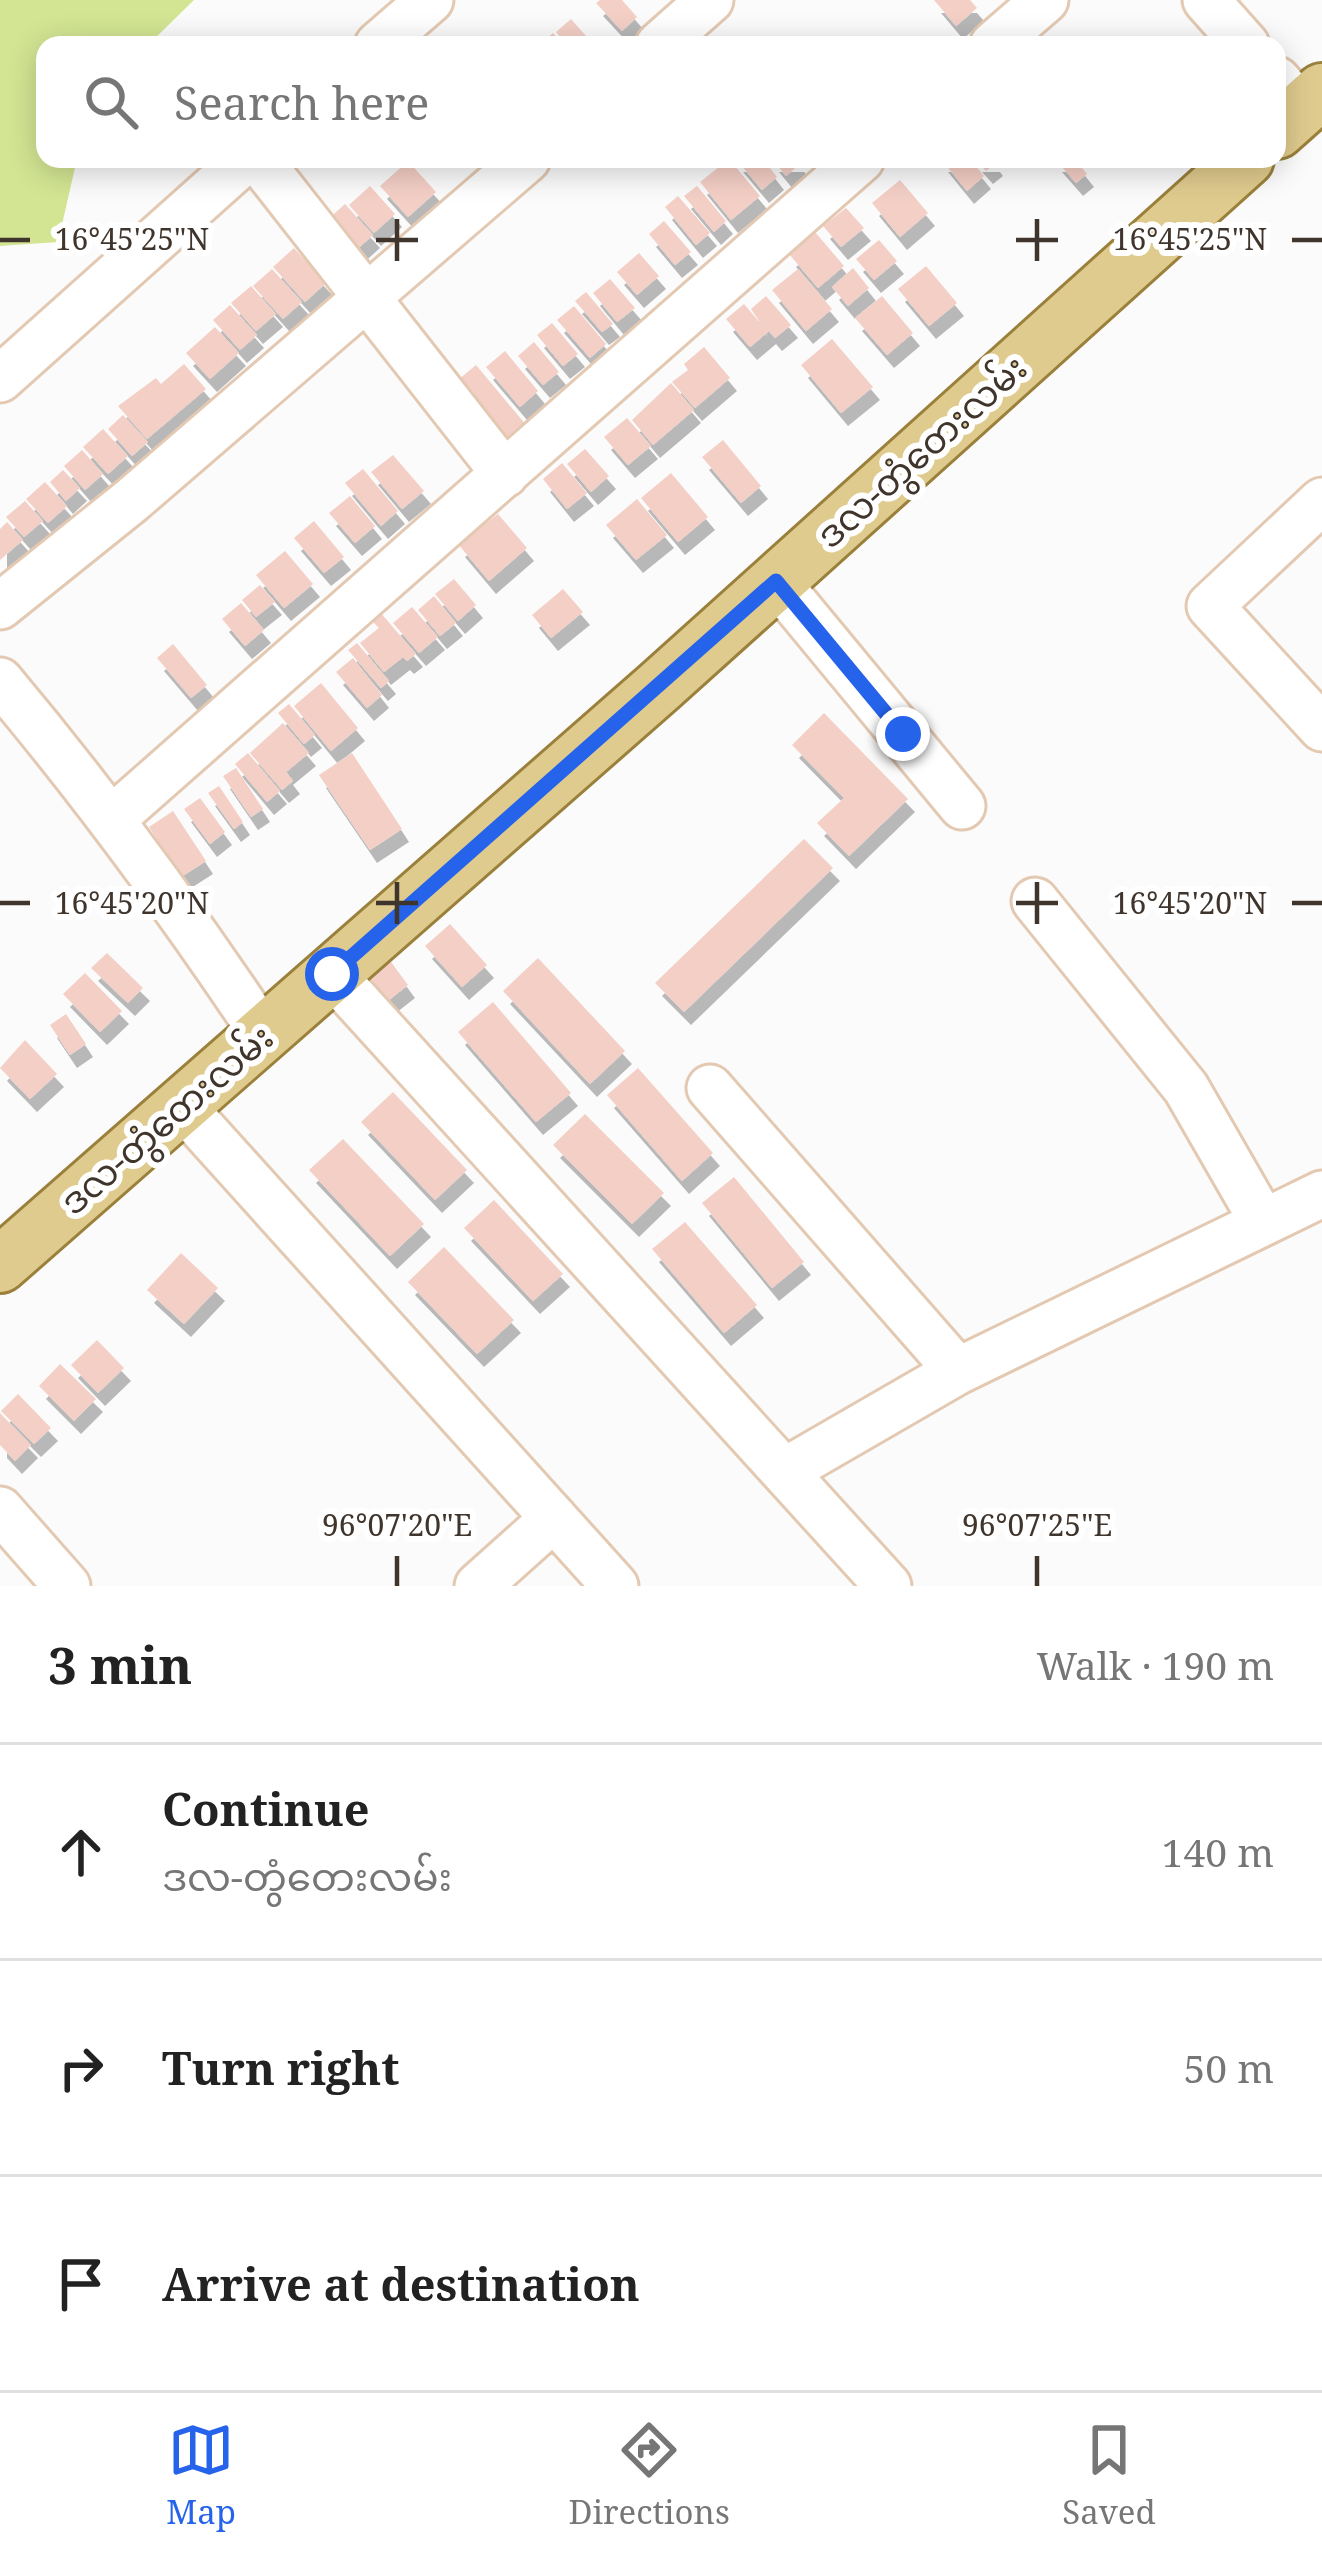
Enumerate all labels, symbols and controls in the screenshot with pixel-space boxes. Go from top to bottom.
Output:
search box [36,36,1286,168]
icon: search [78,69,144,135]
text: Search here [174,72,429,133]
text: 16°45'25"N [55,218,209,259]
text: 16°45'25"N [1113,218,1267,259]
street label: ဒလ-တွံတေးလမ်း [805,343,1040,562]
route end [876,707,930,761]
text: 16°45'20"N [55,882,209,923]
text: 16°45'20"N [1113,882,1267,923]
route start [305,947,359,1001]
street label: ဒလ-တွံတေးလမ်း [49,1013,286,1229]
text: 96°07'20"E [322,1504,472,1545]
text: 96°07'25"E [962,1504,1112,1545]
text: 3 min [48,1629,192,1699]
text: Walk · 190 m [1037,1638,1274,1691]
text: Continue [162,1778,370,1839]
icon: ahead [48,1819,114,1885]
text: 140 m [1162,1825,1274,1878]
text: ဒလ-တွံတေးလမ်း [162,1849,452,1902]
icon: right [48,2035,114,2101]
text: Turn right [162,2037,399,2098]
text: 50 m [1183,2041,1274,2094]
icon: arrive [48,2251,114,2317]
text: Arrive at destination [162,2253,640,2314]
tab: Map [166,2417,236,2534]
tab: Directions [568,2417,730,2534]
tab: Saved [1062,2417,1156,2534]

